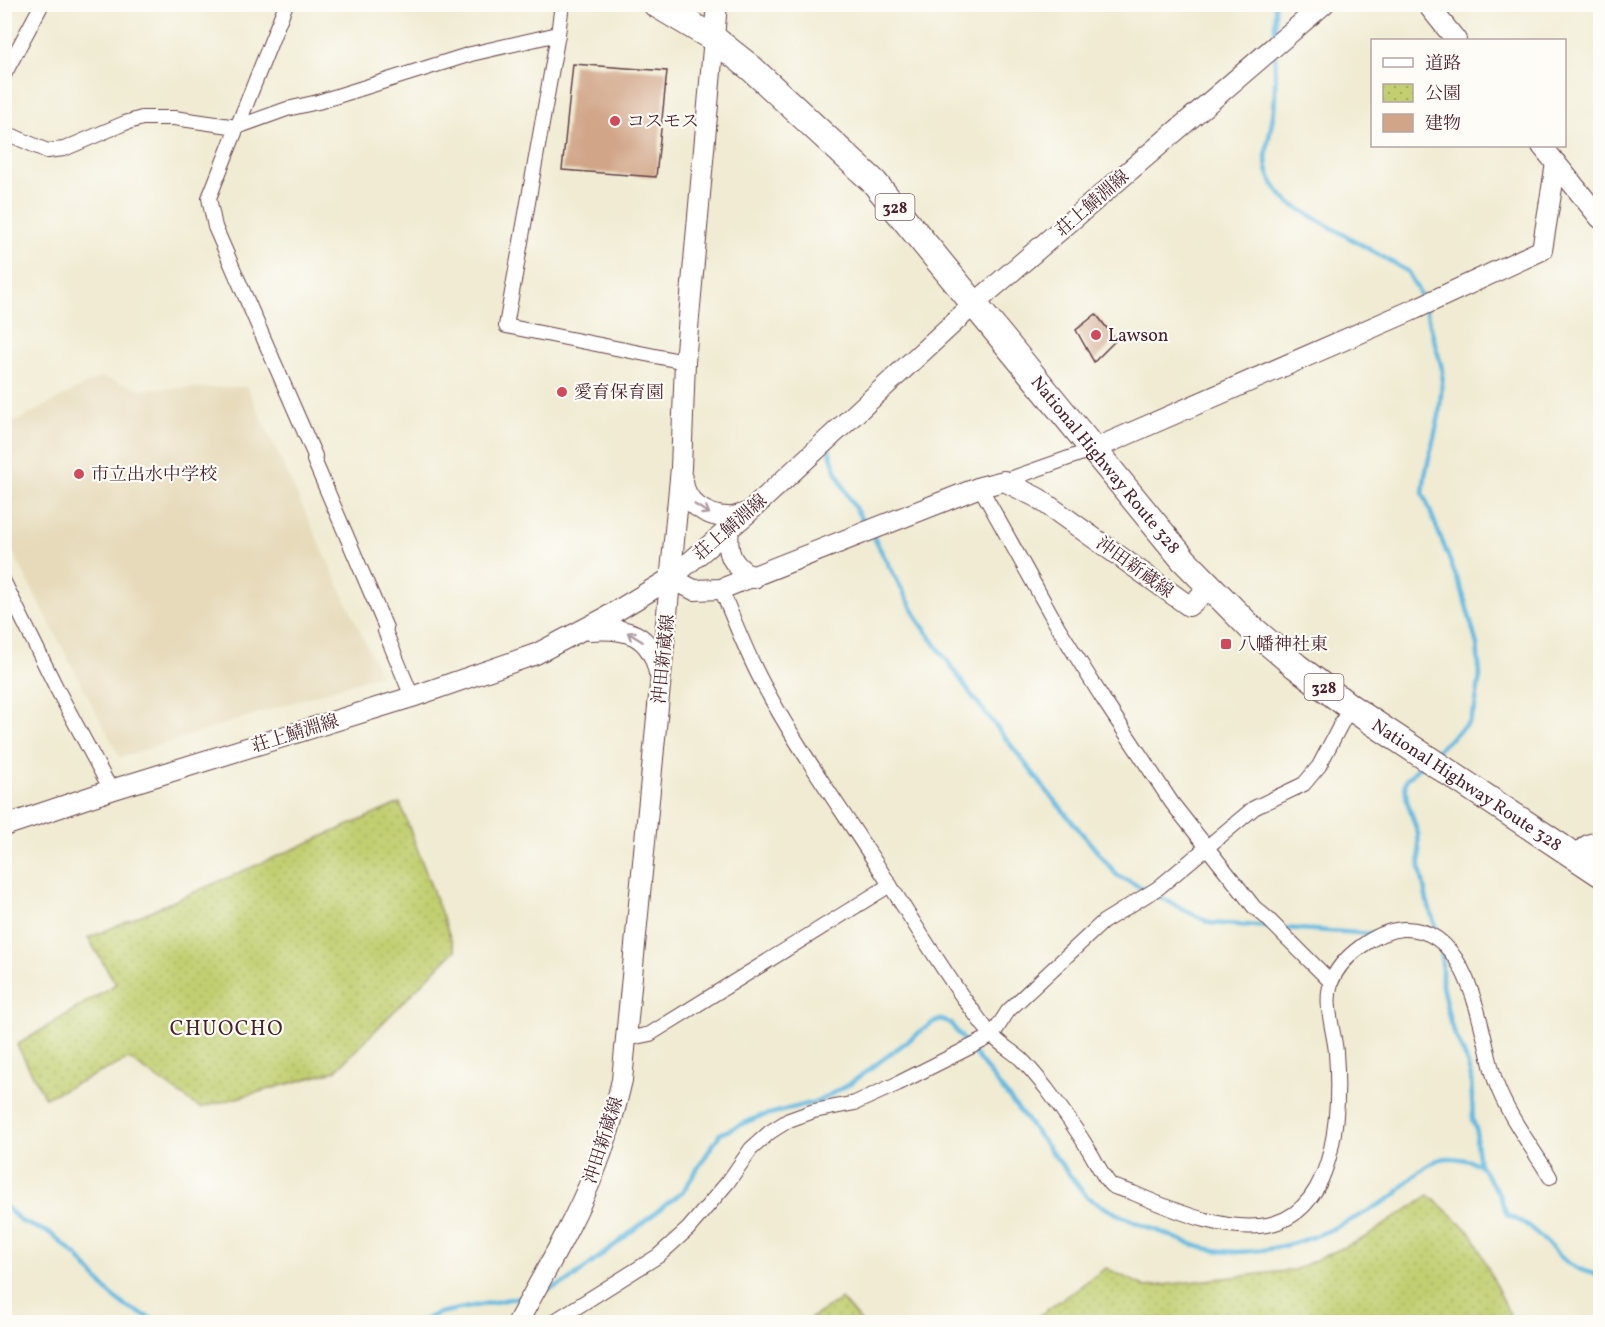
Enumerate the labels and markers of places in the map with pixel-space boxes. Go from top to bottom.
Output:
place label: コスモス [627,110,699,135]
marker: コスモス [608,114,622,128]
place label: Lawson [1108,324,1169,349]
marker: Lawson [1089,328,1103,342]
place label: 愛育保育園 [574,381,664,406]
marker: 愛育保育園 [555,385,569,399]
place label: 市立出水中学校 [91,463,217,488]
marker: 市立出水中学校 [72,467,86,481]
place label: 八幡神社東 [1238,633,1328,658]
marker: 八幡神社東 [1219,637,1233,651]

